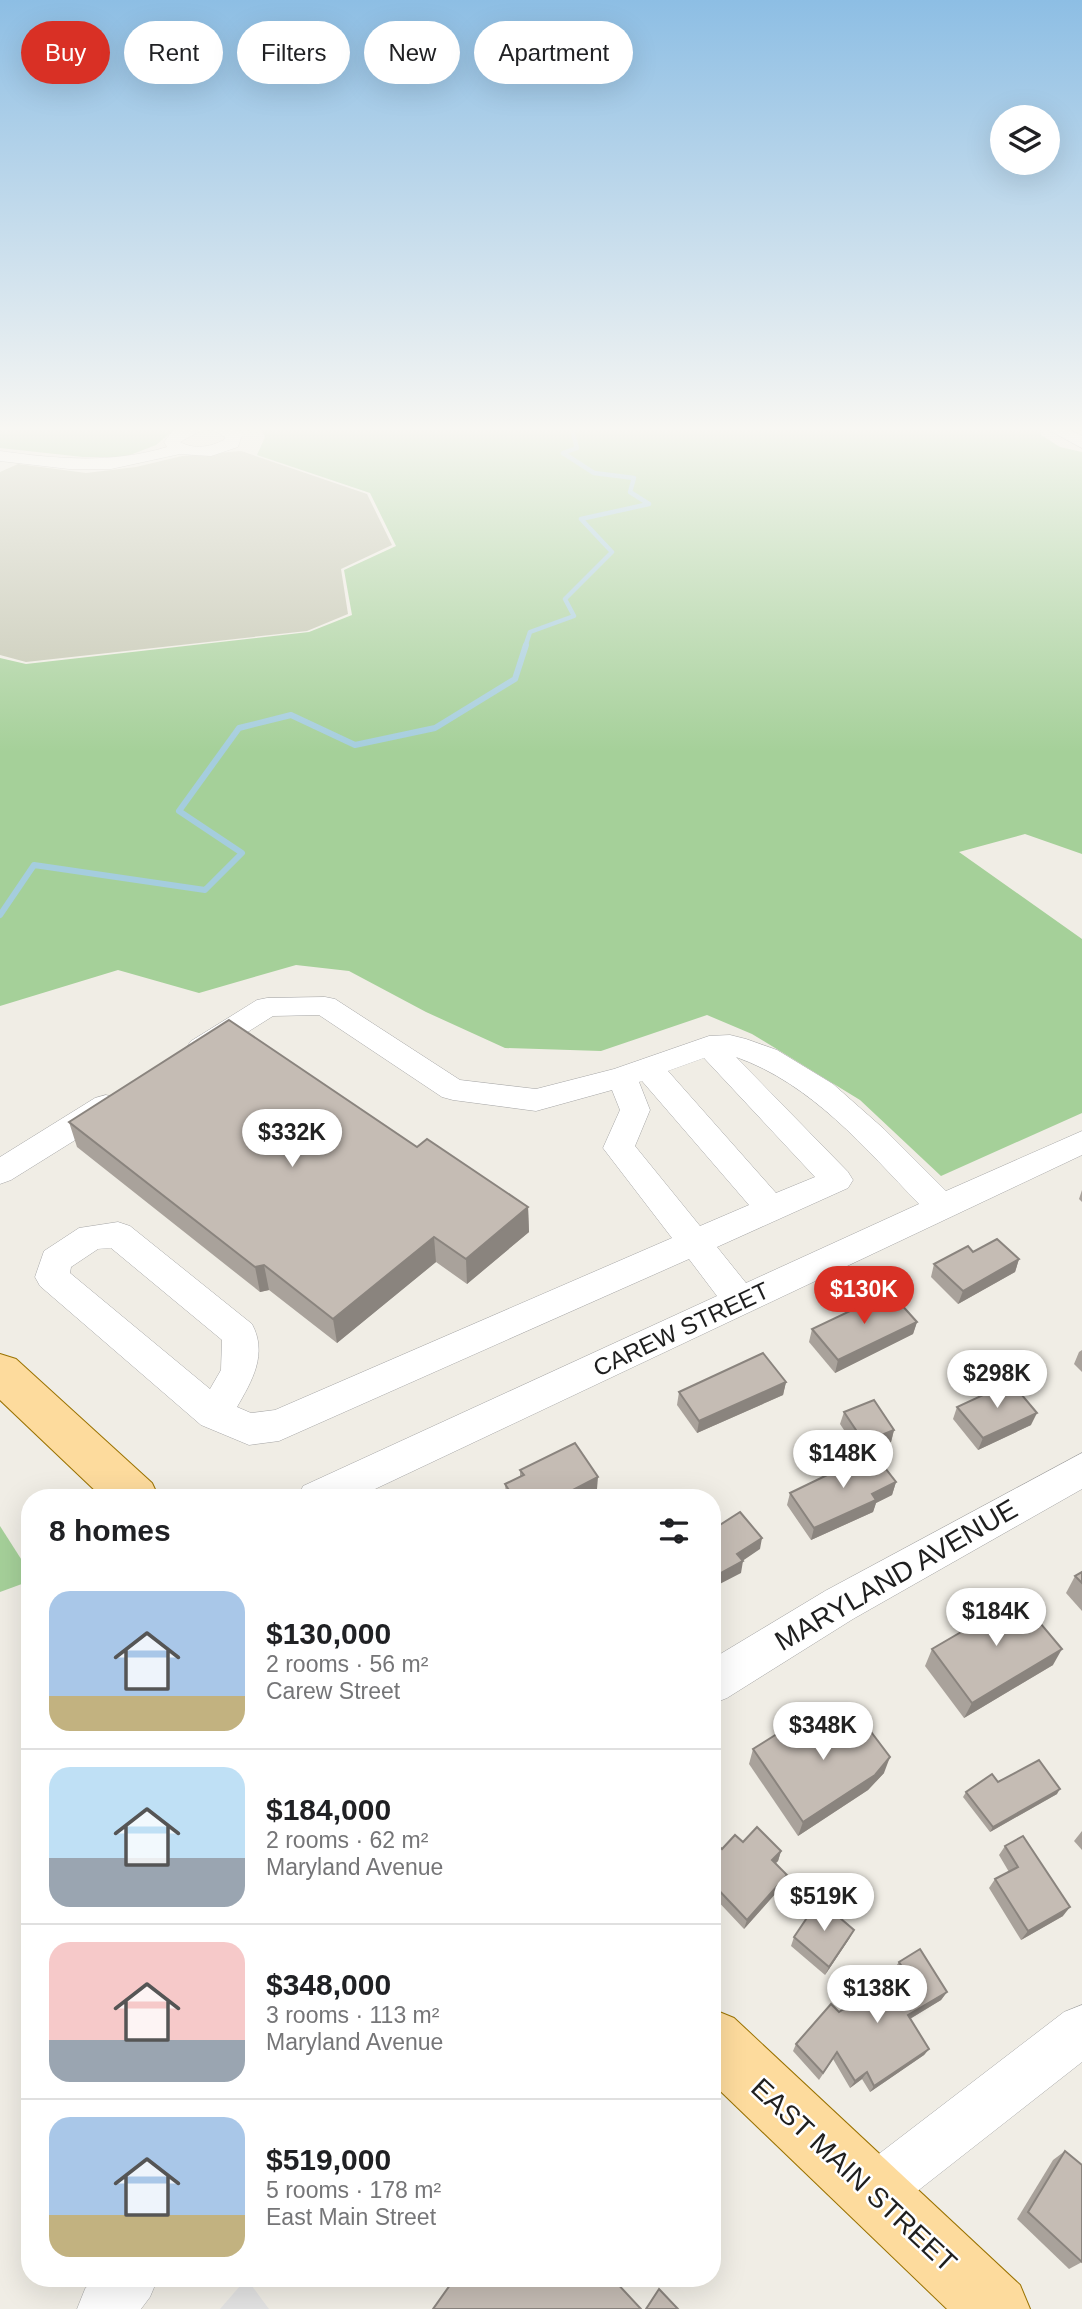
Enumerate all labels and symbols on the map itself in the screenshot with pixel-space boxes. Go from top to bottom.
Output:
pin: $332K [243,1110,341,1169]
pin: $130K [815,1266,913,1326]
street label: CAREW STREET [589,1276,773,1382]
pin: $298K [948,1350,1046,1410]
pin: $148K [794,1430,892,1490]
street label: MARYLAND AVENUE [769,1493,1023,1657]
pin: $184K [947,1588,1045,1648]
pin: $348K [774,1702,872,1762]
pin: $519K [775,1874,873,1933]
pin: $138K [828,1966,926,2025]
street label: EAST MAIN STREET [745,2072,963,2278]

